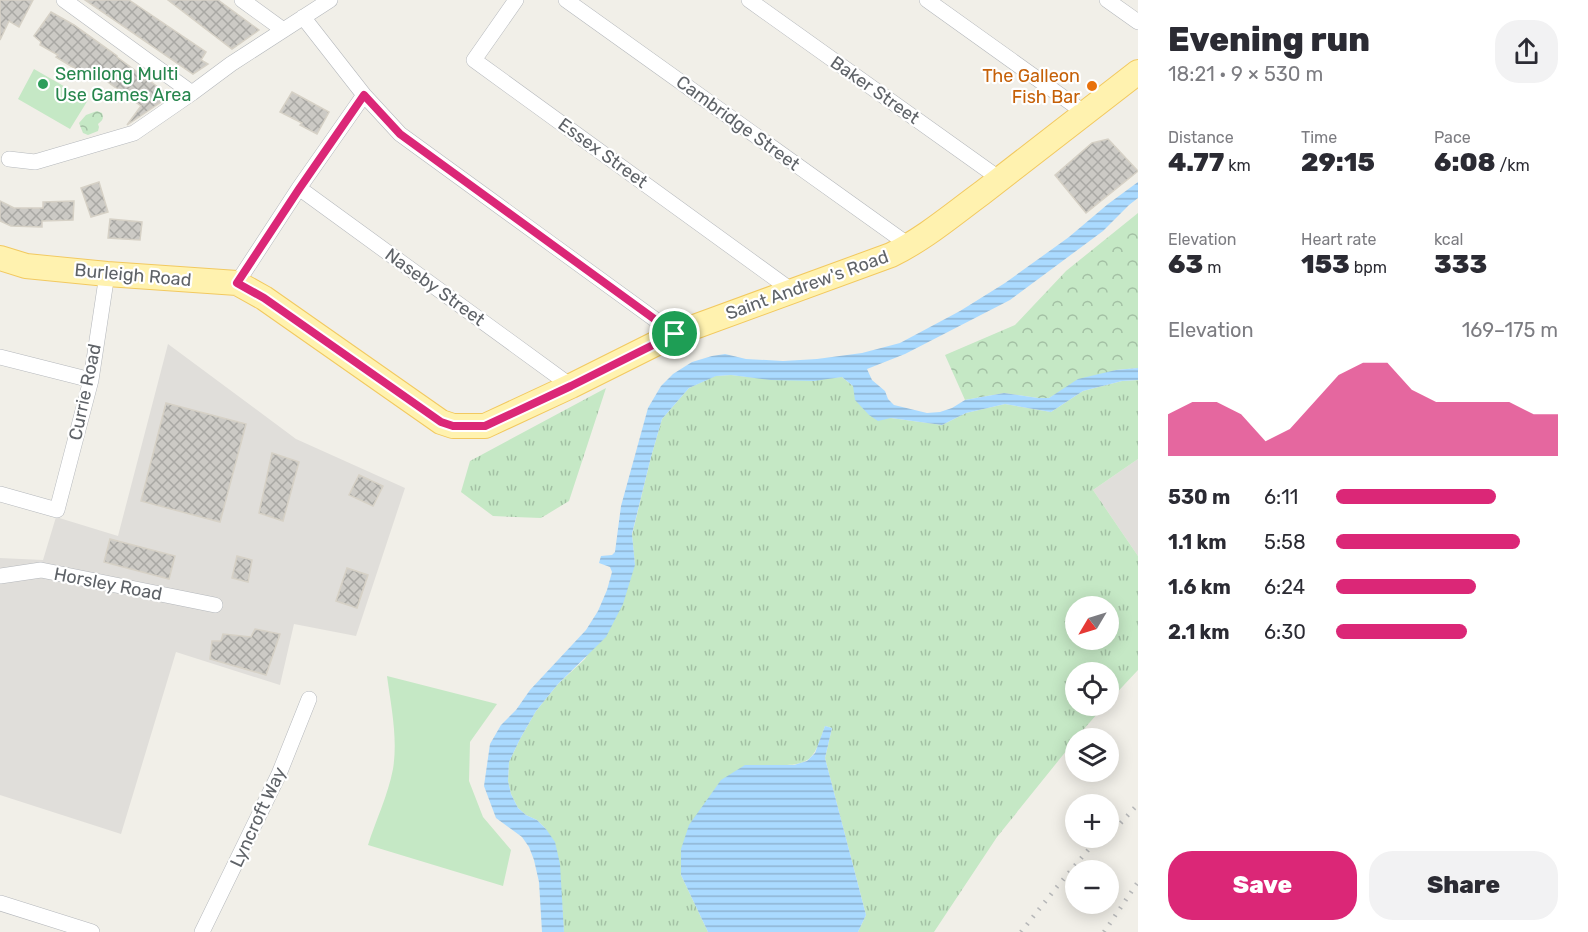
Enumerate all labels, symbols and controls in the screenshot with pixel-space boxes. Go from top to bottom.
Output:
text: Evening run [1168,20,1370,59]
button: share [1495,20,1558,83]
street label: Baker Street [826,51,924,129]
text: 18:21 · 9 × 530 m [1168,62,1323,86]
place label: Semilong Multi Use Games Area [55,63,191,106]
place label: The Galleon Fish Bar [982,65,1080,108]
street label: Cambridge Street [672,71,804,175]
marker: Semilong Multi Use Games Area [36,77,50,91]
marker: The Galleon Fish Bar [1085,79,1099,93]
street label: Essex Street [554,113,652,193]
text: Distance [1168,128,1234,147]
text: Time [1301,128,1337,147]
text: Pace [1434,128,1471,147]
text: 4.77 [1168,147,1224,178]
text: 29:15 [1301,147,1375,178]
text: 6:08 [1434,147,1496,178]
text: km [1224,156,1251,175]
text: /km [1496,156,1530,175]
text: Elevation [1168,230,1237,249]
text: Heart rate [1301,230,1376,249]
text: kcal [1434,230,1463,249]
street label: Naseby Street [381,243,489,331]
street label: Saint Andrew's Road [723,245,891,325]
text: 63 [1168,249,1203,280]
text: 153 [1301,249,1350,280]
text: 333 [1434,249,1487,280]
text: m [1203,258,1221,277]
text: bpm [1350,258,1387,277]
street label: Burleigh Road [74,259,192,291]
pin [649,308,700,359]
icon: arrive [658,317,691,350]
text: Elevation [1168,318,1254,342]
text: 169–175 m [1462,318,1558,342]
street label: Currie Road [64,342,106,442]
text: 530 m [1168,485,1230,509]
text: 6:11 [1264,485,1298,509]
text: 1.1 km [1168,530,1227,554]
text: 5:58 [1264,530,1306,554]
street label: Horsley Road [52,563,164,605]
text: 1.6 km [1168,575,1231,599]
text: 6:24 [1264,575,1305,599]
north arrow [1065,596,1119,650]
map controls [1065,596,1119,914]
text: 2.1 km [1168,620,1230,644]
text: 6:30 [1264,620,1306,644]
button: locate [1065,662,1119,716]
button: layers [1065,728,1119,782]
street label: Lyncroft Way [225,763,291,871]
button: + [1065,794,1119,848]
button: Save [1168,851,1357,920]
button: Share [1369,851,1558,920]
button: − [1065,860,1119,914]

